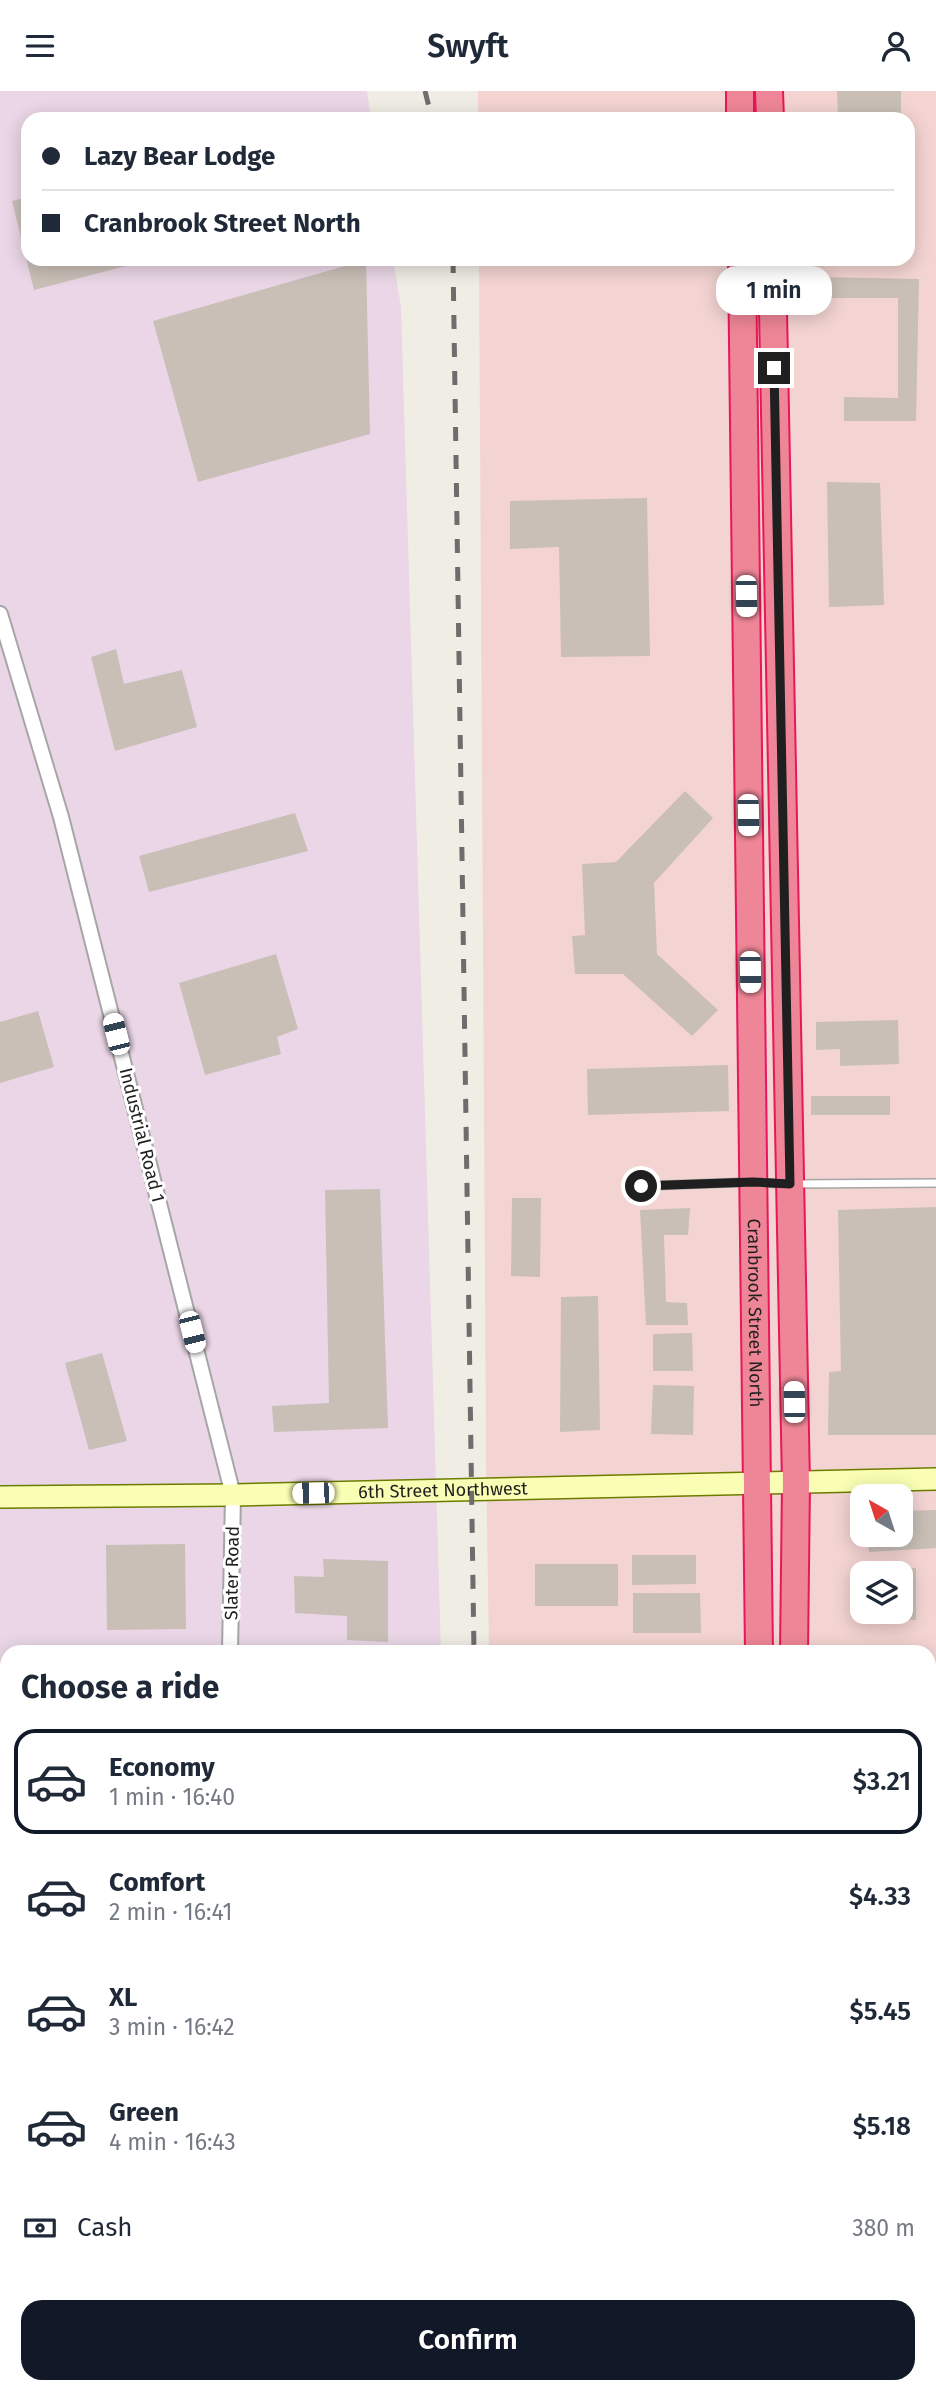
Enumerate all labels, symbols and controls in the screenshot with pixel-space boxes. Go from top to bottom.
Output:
icon: menu [21,27,59,65]
text: Swyft [427,27,509,65]
icon: person [877,27,915,65]
text: Lazy Bear Lodge [84,141,275,172]
text: Cranbrook Street North [84,208,361,239]
callout: 1 min [716,267,832,315]
text: 1 min [746,276,802,304]
route end [758,352,790,384]
car [736,575,757,617]
car [738,794,759,836]
car [740,951,761,993]
car [101,1011,132,1057]
street label: Industrial Road 1 [115,1066,169,1204]
route start [625,1170,657,1202]
street label: Cranbrook Street North [743,1218,767,1408]
car [177,1309,208,1355]
car [784,1381,805,1423]
street label: 6th Street Northwest [358,1477,528,1503]
car [292,1482,335,1504]
north arrow [850,1484,914,1547]
map controls [850,1484,913,1624]
street label: Slater Road [220,1526,244,1620]
button: layers [850,1561,913,1624]
text: Choose a ride [21,1668,219,1706]
icon: car [25,1750,88,1813]
text: Economy [109,1752,215,1783]
text: $3.21 [853,1766,911,1797]
text: 1 min · 16:40 [109,1783,235,1811]
icon: car [25,1865,88,1928]
text: Comfort [109,1867,205,1898]
text: $4.33 [849,1881,911,1912]
text: 2 min · 16:41 [109,1898,232,1926]
icon: car [25,1980,88,2043]
text: XL [109,1982,137,2013]
text: $5.45 [850,1996,911,2027]
text: 3 min · 16:42 [109,2013,235,2041]
icon: car [25,2095,88,2158]
text: Green [109,2097,179,2128]
text: $5.18 [853,2111,911,2142]
text: 4 min · 16:43 [109,2128,236,2156]
icon: cash [21,2209,59,2247]
text: Cash [77,2212,133,2243]
text: 380 m [852,2214,915,2242]
button: Confirm [21,2300,915,2380]

